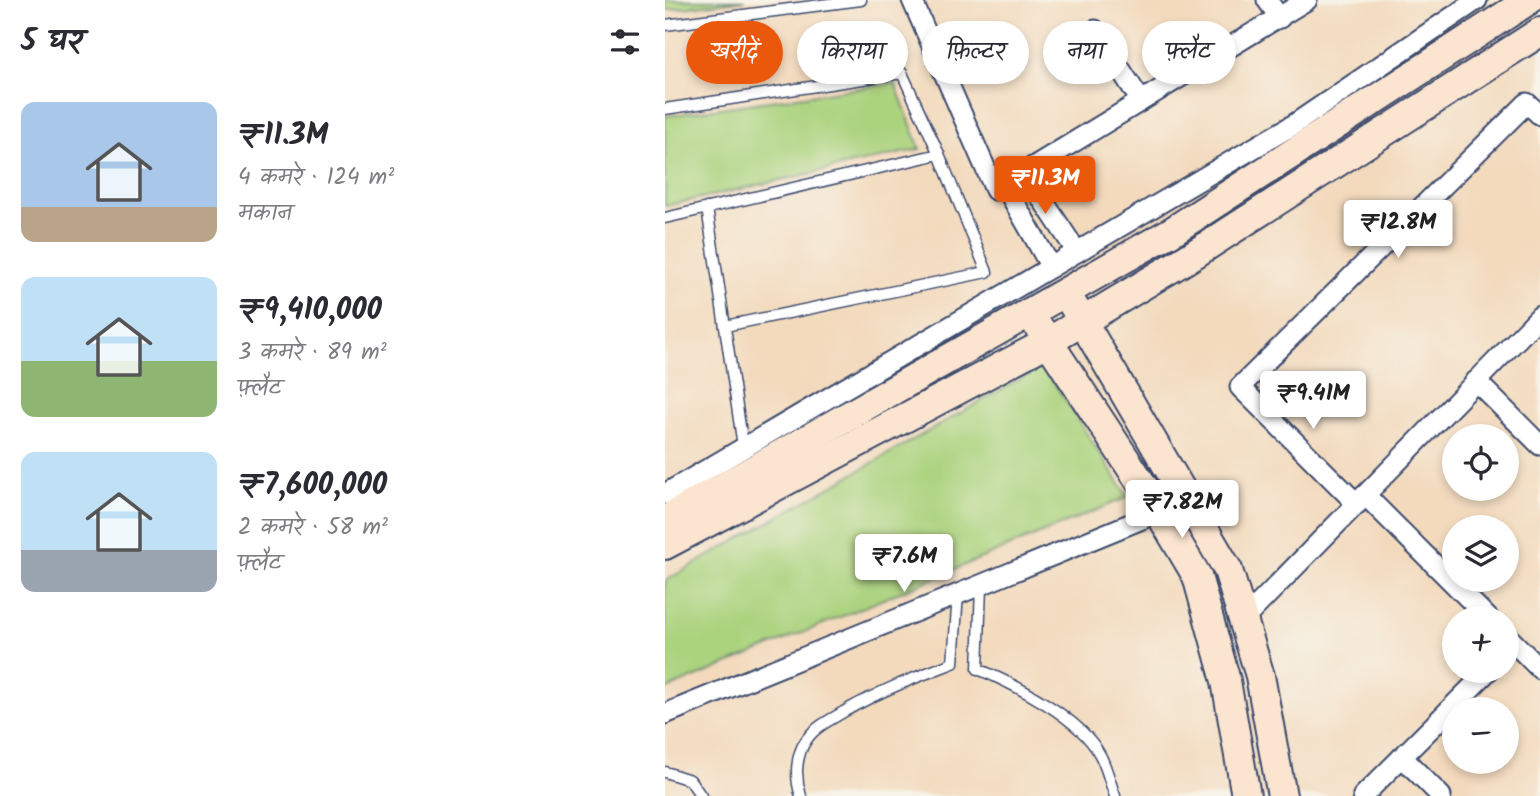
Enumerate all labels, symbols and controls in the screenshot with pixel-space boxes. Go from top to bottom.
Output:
text: 5 घर [21,18,83,66]
chip: खरीदें [686,21,783,84]
chip: किराया [797,21,908,84]
chip: फ़िल्टर [922,21,1029,84]
chip: नया [1043,21,1128,84]
chip: फ़्लैट [1142,21,1236,84]
icon: filters [606,23,644,61]
text: ₹11.3M [238,112,328,160]
icon: home [77,130,161,214]
pin: ₹11.3M [988,156,1102,216]
text: 4 कमरे · 124 m² [238,160,394,196]
text: ₹11.3M [1010,161,1080,197]
text: मकान [238,196,292,232]
pin: ₹12.8M [1341,201,1455,260]
text: ₹12.8M [1360,205,1436,241]
text: ₹9,410,000 [238,287,382,335]
icon: home [77,305,161,389]
text: 3 कमरे · 89 m² [238,335,387,371]
text: फ़्लैट [238,371,282,407]
pin: ₹9.41M [1256,372,1370,431]
text: ₹9.41M [1276,376,1350,412]
map controls [1442,424,1519,774]
button: locate [1442,424,1519,501]
text: ₹7,600,000 [238,462,387,510]
icon: home [77,480,161,564]
pin: ₹7.82M [1125,480,1239,540]
text: ₹7.82M [1142,485,1222,521]
text: 2 कमरे · 58 m² [238,510,388,546]
button: layers [1442,515,1519,592]
pin: ₹7.6M [855,534,953,594]
text: ₹7.6M [871,539,937,575]
text: फ़्लैट [238,546,282,582]
button: + [1442,606,1519,683]
button: − [1442,697,1519,774]

